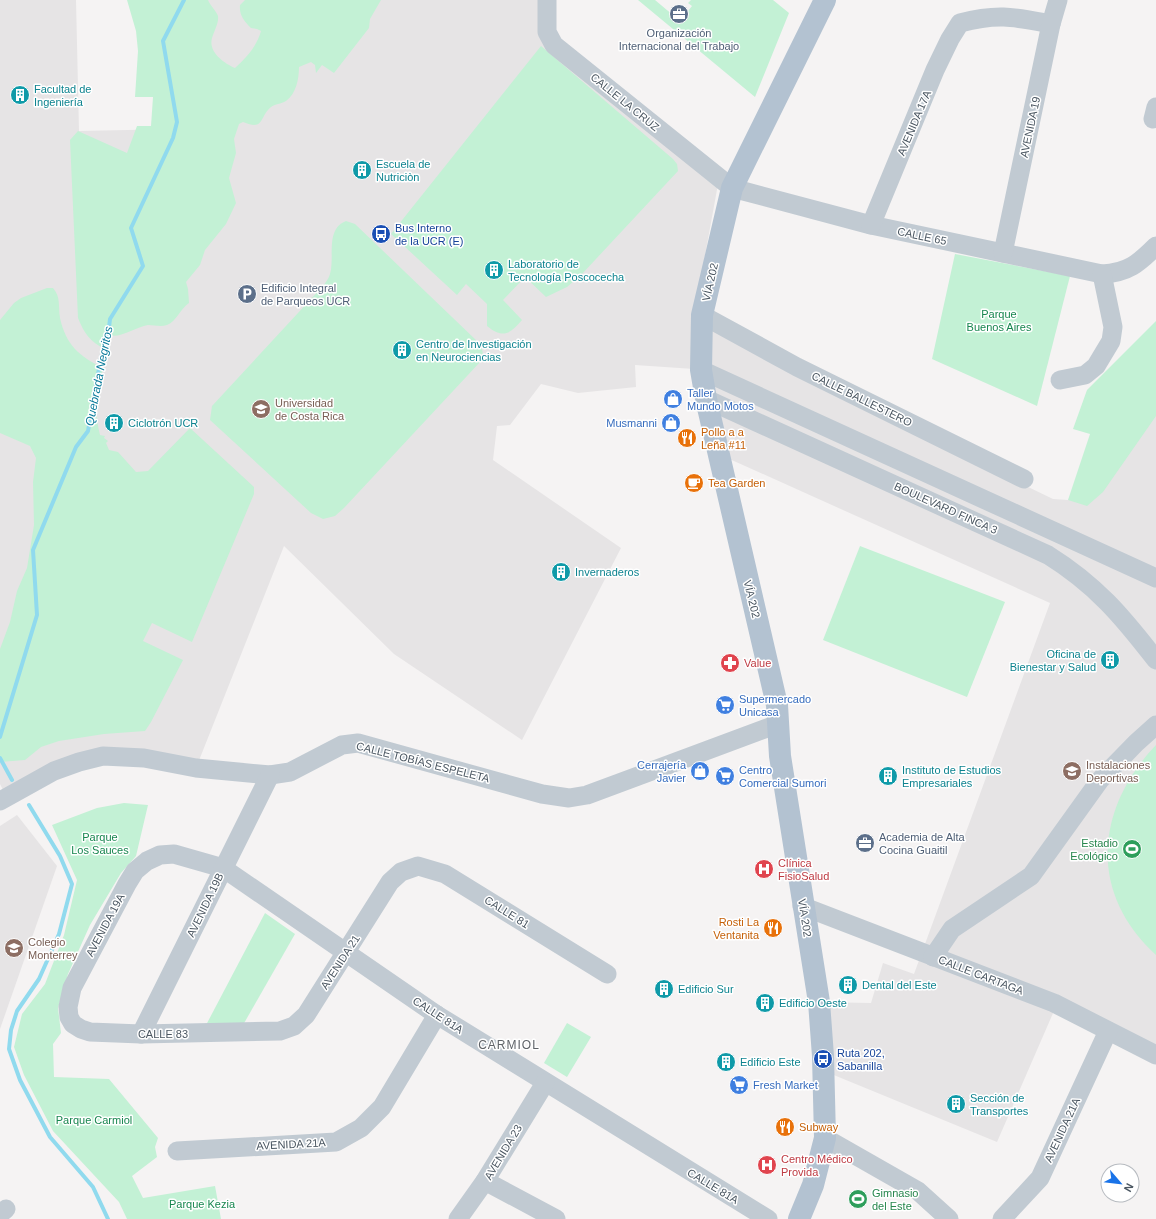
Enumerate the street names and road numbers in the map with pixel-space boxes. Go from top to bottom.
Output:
street label: CALLE LA CRUZ [588,71,662,133]
street label: AVENIDA 17A [895,88,933,157]
street label: AVENIDA 19 [1018,95,1042,159]
street label: CALLE 65 [896,225,948,247]
street label: VÍA 202 [700,262,720,302]
street label: CALLE BALLESTERO [810,369,914,429]
street label: BOULEVARD FINCA 3 [893,480,999,536]
street label: VÍA 202 [742,579,762,619]
street label: CALLE TOBÍAS ESPELETA [355,740,492,785]
street label: AVENIDA 19B [184,871,226,939]
street label: AVENIDA 19A [83,891,127,958]
street label: CALLE 81 [483,894,531,930]
street label: VÍA 202 [796,898,814,938]
street label: AVENIDA 21 [318,933,362,991]
street label: CALLE CARTAGA [937,953,1026,997]
street label: CALLE 81A [411,994,466,1036]
street label: CALLE 83 [138,1028,188,1040]
street label: AVENIDA 21A [1042,1095,1082,1164]
street label: AVENIDA 23 [482,1122,524,1182]
street label: AVENIDA 21A [256,1136,327,1152]
street label: CALLE 81A [685,1166,741,1206]

